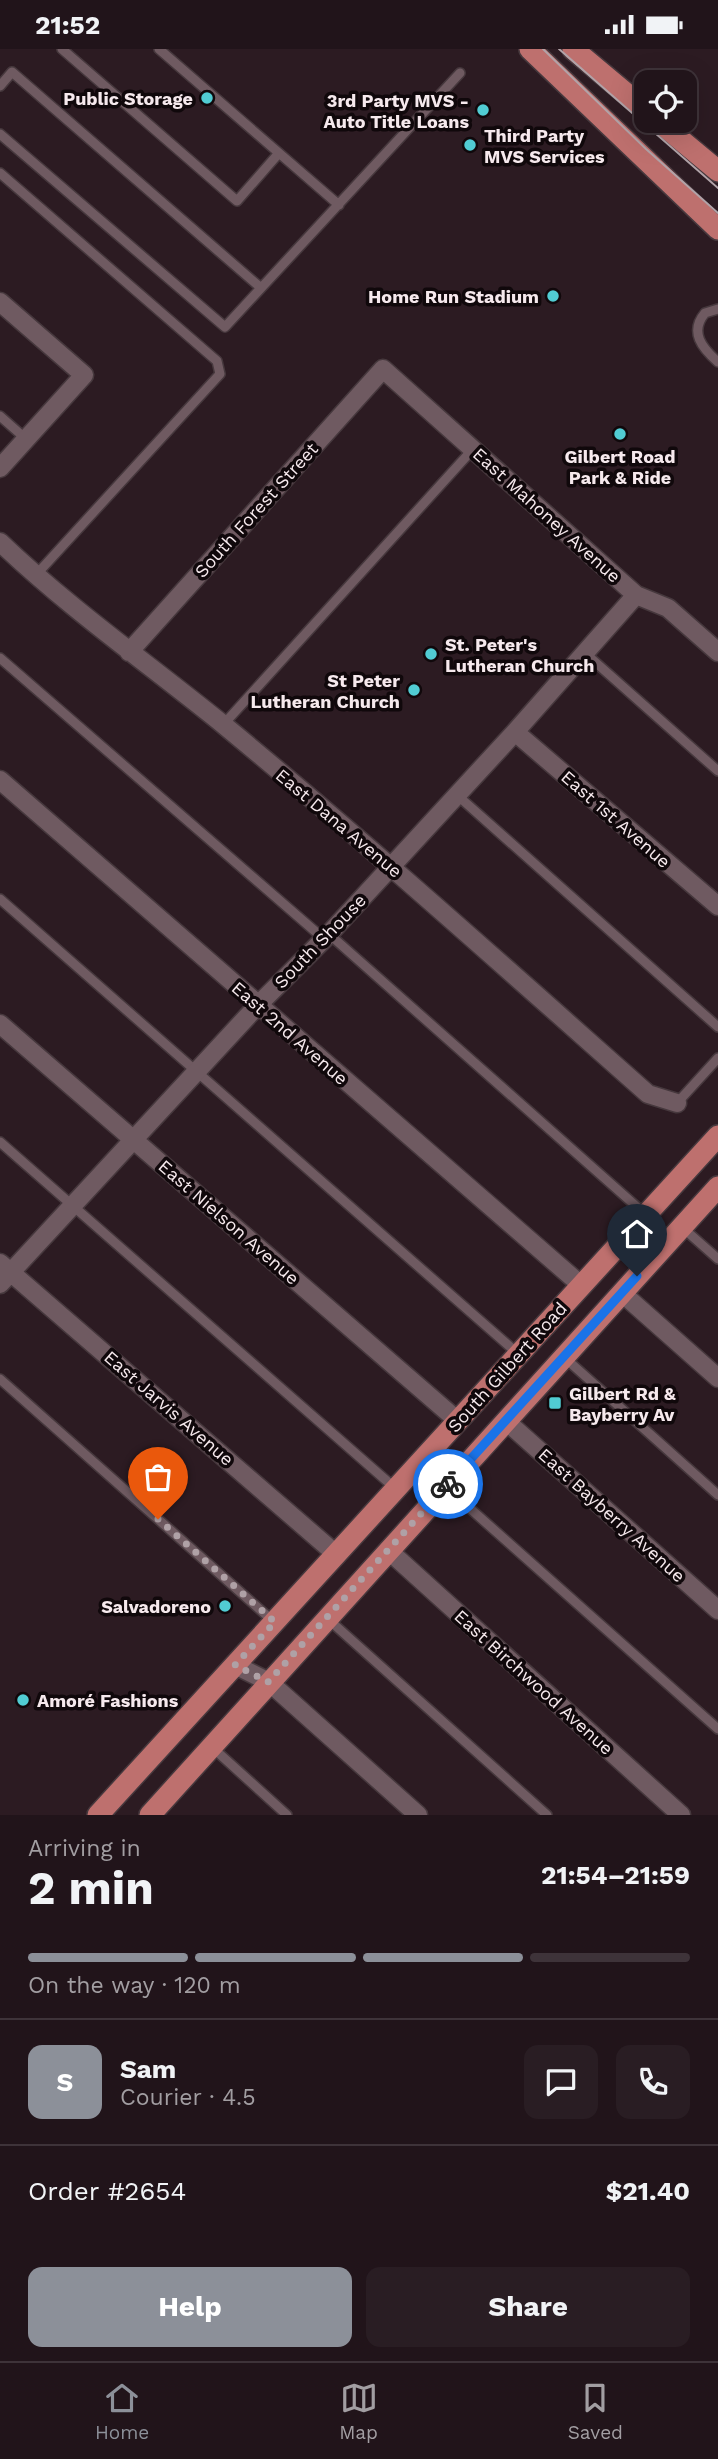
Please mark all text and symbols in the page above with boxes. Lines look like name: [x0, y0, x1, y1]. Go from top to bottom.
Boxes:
text: 21:52: [35, 10, 100, 40]
map controls: [634, 70, 697, 133]
button: locate: [634, 70, 697, 133]
place label: Public Storage: [63, 88, 193, 109]
marker: Public Storage: [199, 90, 215, 106]
place label: 3rd Party MVS - Auto Title Loans: [324, 90, 469, 132]
marker: 3rd Party MVS - Auto Title Loans: [475, 102, 491, 118]
place label: Third Party MVS Services: [484, 125, 605, 167]
marker: Third Party MVS Services: [462, 137, 478, 153]
place label: Home Run Stadium: [368, 286, 539, 307]
marker: Home Run Stadium: [545, 288, 561, 304]
marker: Gilbert Road Park & Ride: [612, 426, 628, 442]
street label: South Forest Street: [190, 438, 322, 582]
street label: East Mahoney Avenue: [469, 443, 625, 587]
place label: Gilbert Road Park & Ride: [564, 446, 676, 488]
place label: St. Peter's Lutheran Church: [445, 634, 594, 676]
marker: St. Peter's Lutheran Church: [423, 646, 439, 662]
place label: St Peter Lutheran Church: [251, 670, 400, 712]
marker: St Peter Lutheran Church: [406, 682, 422, 698]
street label: East Dana Avenue: [272, 764, 406, 882]
street label: East 1st Avenue: [557, 766, 675, 872]
street label: South Shouse: [270, 890, 370, 992]
street label: East 2nd Avenue: [228, 977, 352, 1089]
street label: East Nielson Avenue: [154, 1155, 304, 1289]
pin: [607, 1204, 667, 1276]
icon: home: [618, 1215, 656, 1253]
street label: South Gilbert Road: [443, 1298, 571, 1436]
street label: East Jarvis Avenue: [100, 1346, 238, 1470]
place label: Gilbert Rd & Bayberry Av: [569, 1383, 676, 1425]
marker: Gilbert Rd & Bayberry Av: [547, 1395, 563, 1411]
street label: East Bayberry Avenue: [534, 1444, 690, 1586]
pin: [128, 1447, 188, 1519]
courier: [413, 1449, 483, 1519]
icon: bag: [139, 1458, 177, 1496]
icon: bike: [429, 1465, 467, 1503]
place label: Salvadoreno: [101, 1596, 211, 1617]
marker: Salvadoreno: [217, 1598, 233, 1614]
street label: East Birchwood Avenue: [450, 1605, 618, 1759]
place label: Amoré Fashions: [37, 1690, 179, 1711]
marker: Amoré Fashions: [15, 1692, 31, 1708]
text: Arriving in: [28, 1835, 141, 1862]
text: 21:54–21:59: [541, 1860, 690, 1890]
text: 2 min: [28, 1861, 154, 1915]
text: On the way · 120 m: [28, 1972, 241, 1999]
button: chat: [524, 2045, 598, 2119]
button: phone: [616, 2045, 690, 2119]
text: Sam: [120, 2054, 176, 2084]
text: S: [57, 2067, 73, 2097]
text: Courier · 4.5: [120, 2084, 256, 2111]
text: Order #2654: [28, 2176, 186, 2206]
text: $21.40: [606, 2176, 690, 2206]
button: Help: [28, 2267, 352, 2347]
button: Share: [366, 2267, 690, 2347]
tab: Home: [95, 2379, 149, 2444]
tab: Map: [339, 2379, 378, 2444]
tab: Saved: [568, 2379, 623, 2444]

